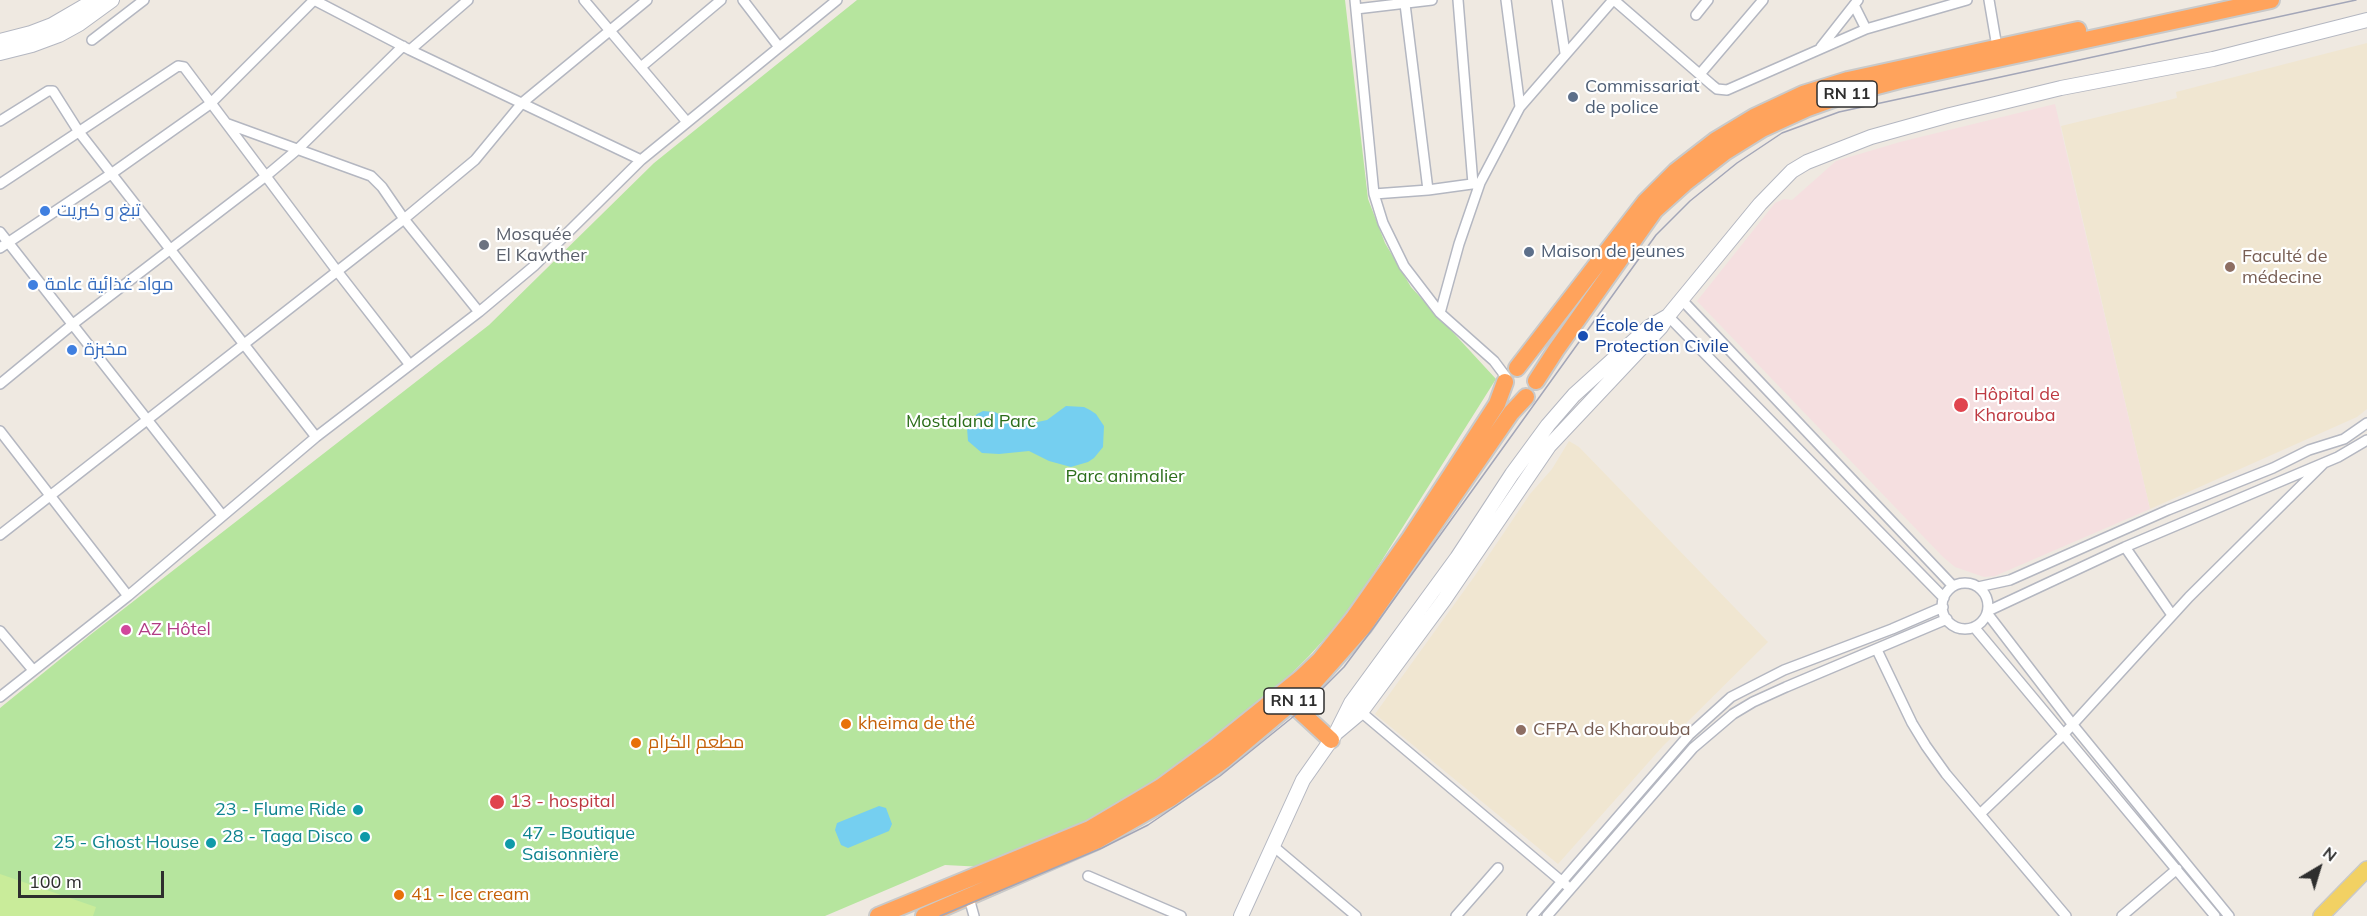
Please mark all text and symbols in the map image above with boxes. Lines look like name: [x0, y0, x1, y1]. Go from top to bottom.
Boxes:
place label: Commissariat de police: [1585, 76, 1699, 118]
road number: RN 11: [1817, 81, 1877, 107]
marker: Commissariat de police: [1566, 90, 1580, 104]
place label: تبغ و كبريت: [57, 200, 141, 222]
marker: تبغ و كبريت: [38, 204, 52, 218]
place label: Mosquée El Kawther: [496, 224, 587, 266]
marker: Mosquée El Kawther: [477, 238, 491, 252]
place label: Maison de jeunes: [1541, 241, 1685, 263]
marker: Maison de jeunes: [1522, 245, 1536, 259]
place label: Faculté de médecine: [2242, 246, 2327, 288]
marker: Faculté de médecine: [2223, 260, 2237, 274]
place label: مواد غذائية عامة: [45, 274, 173, 296]
marker: مواد غذائية عامة: [26, 278, 40, 292]
place label: École de Protection Civile: [1595, 315, 1729, 358]
marker: École de Protection Civile: [1576, 329, 1590, 343]
place label: مخبزة: [84, 339, 128, 361]
marker: مخبزة: [65, 343, 79, 357]
place label: Hôpital de Kharouba: [1974, 384, 2060, 426]
marker: Hôpital de Kharouba: [1952, 396, 1970, 414]
park label: Mostaland Parc: [906, 411, 1036, 433]
park label: Parc animalier: [1065, 466, 1185, 488]
place label: AZ Hôtel: [138, 619, 211, 641]
marker: AZ Hôtel: [119, 623, 133, 637]
road number: RN 11: [1264, 688, 1324, 714]
place label: kheima de thé: [858, 713, 975, 735]
marker: kheima de thé: [839, 717, 853, 731]
place label: CFPA de Kharouba: [1533, 719, 1691, 741]
marker: CFPA de Kharouba: [1514, 723, 1528, 737]
place label: مطعم الكرام: [648, 732, 744, 754]
marker: مطعم الكرام: [629, 736, 643, 750]
place label: 13 - hospital: [510, 791, 615, 813]
marker: 13 - hospital: [488, 793, 506, 811]
place label: 23 - Flume Ride: [215, 799, 346, 821]
marker: 23 - Flume Ride: [351, 803, 365, 817]
place label: 47 - Boutique Saisonnière: [522, 823, 635, 866]
place label: 28 - Taga Disco: [222, 826, 353, 848]
marker: 28 - Taga Disco: [358, 830, 372, 844]
place label: 25 - Ghost House: [53, 832, 199, 854]
marker: 25 - Ghost House: [204, 836, 218, 850]
marker: 47 - Boutique Saisonnière: [503, 837, 517, 851]
north arrow: [2289, 838, 2349, 898]
text: N: [2319, 842, 2341, 865]
scale bar: [21, 859, 166, 897]
text: 100 m: [29, 870, 82, 893]
place label: 41 - Ice cream: [411, 884, 529, 906]
marker: 41 - Ice cream: [392, 888, 406, 902]

